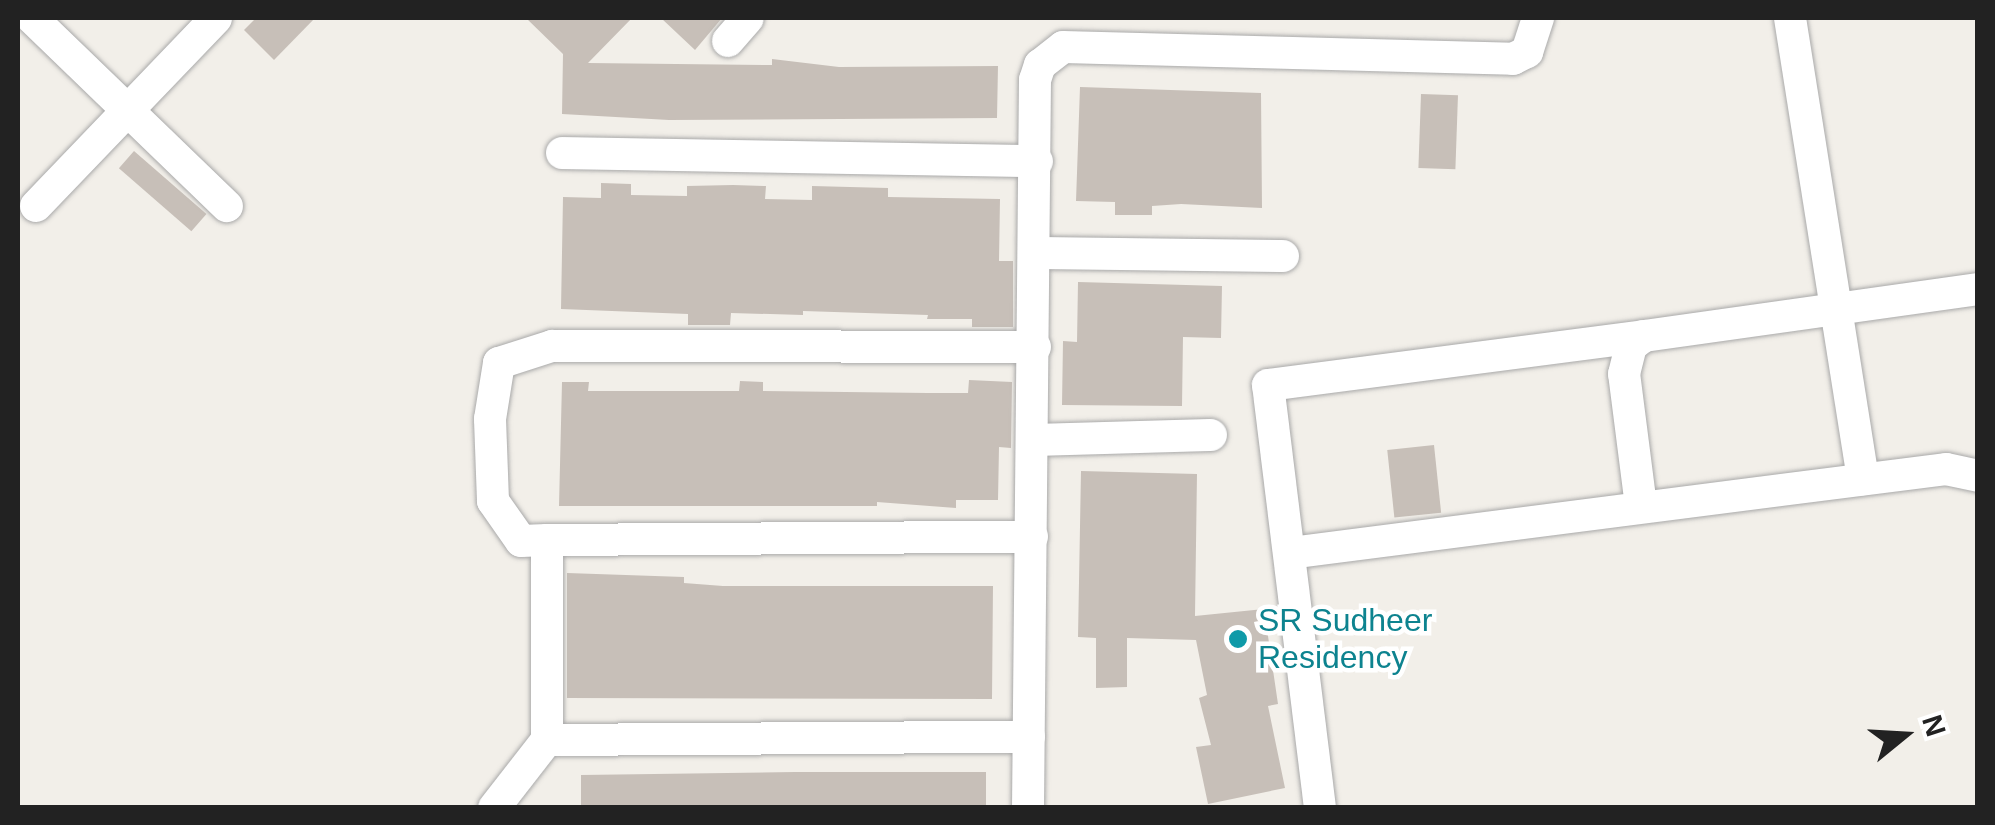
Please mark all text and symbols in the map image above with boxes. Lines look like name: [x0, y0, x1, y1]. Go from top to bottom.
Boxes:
place label: SR Sudheer Residency: [1258, 602, 1432, 677]
marker: SR Sudheer Residency: [1227, 628, 1249, 650]
north arrow: [1855, 685, 1955, 785]
text: N: [1916, 711, 1952, 740]

